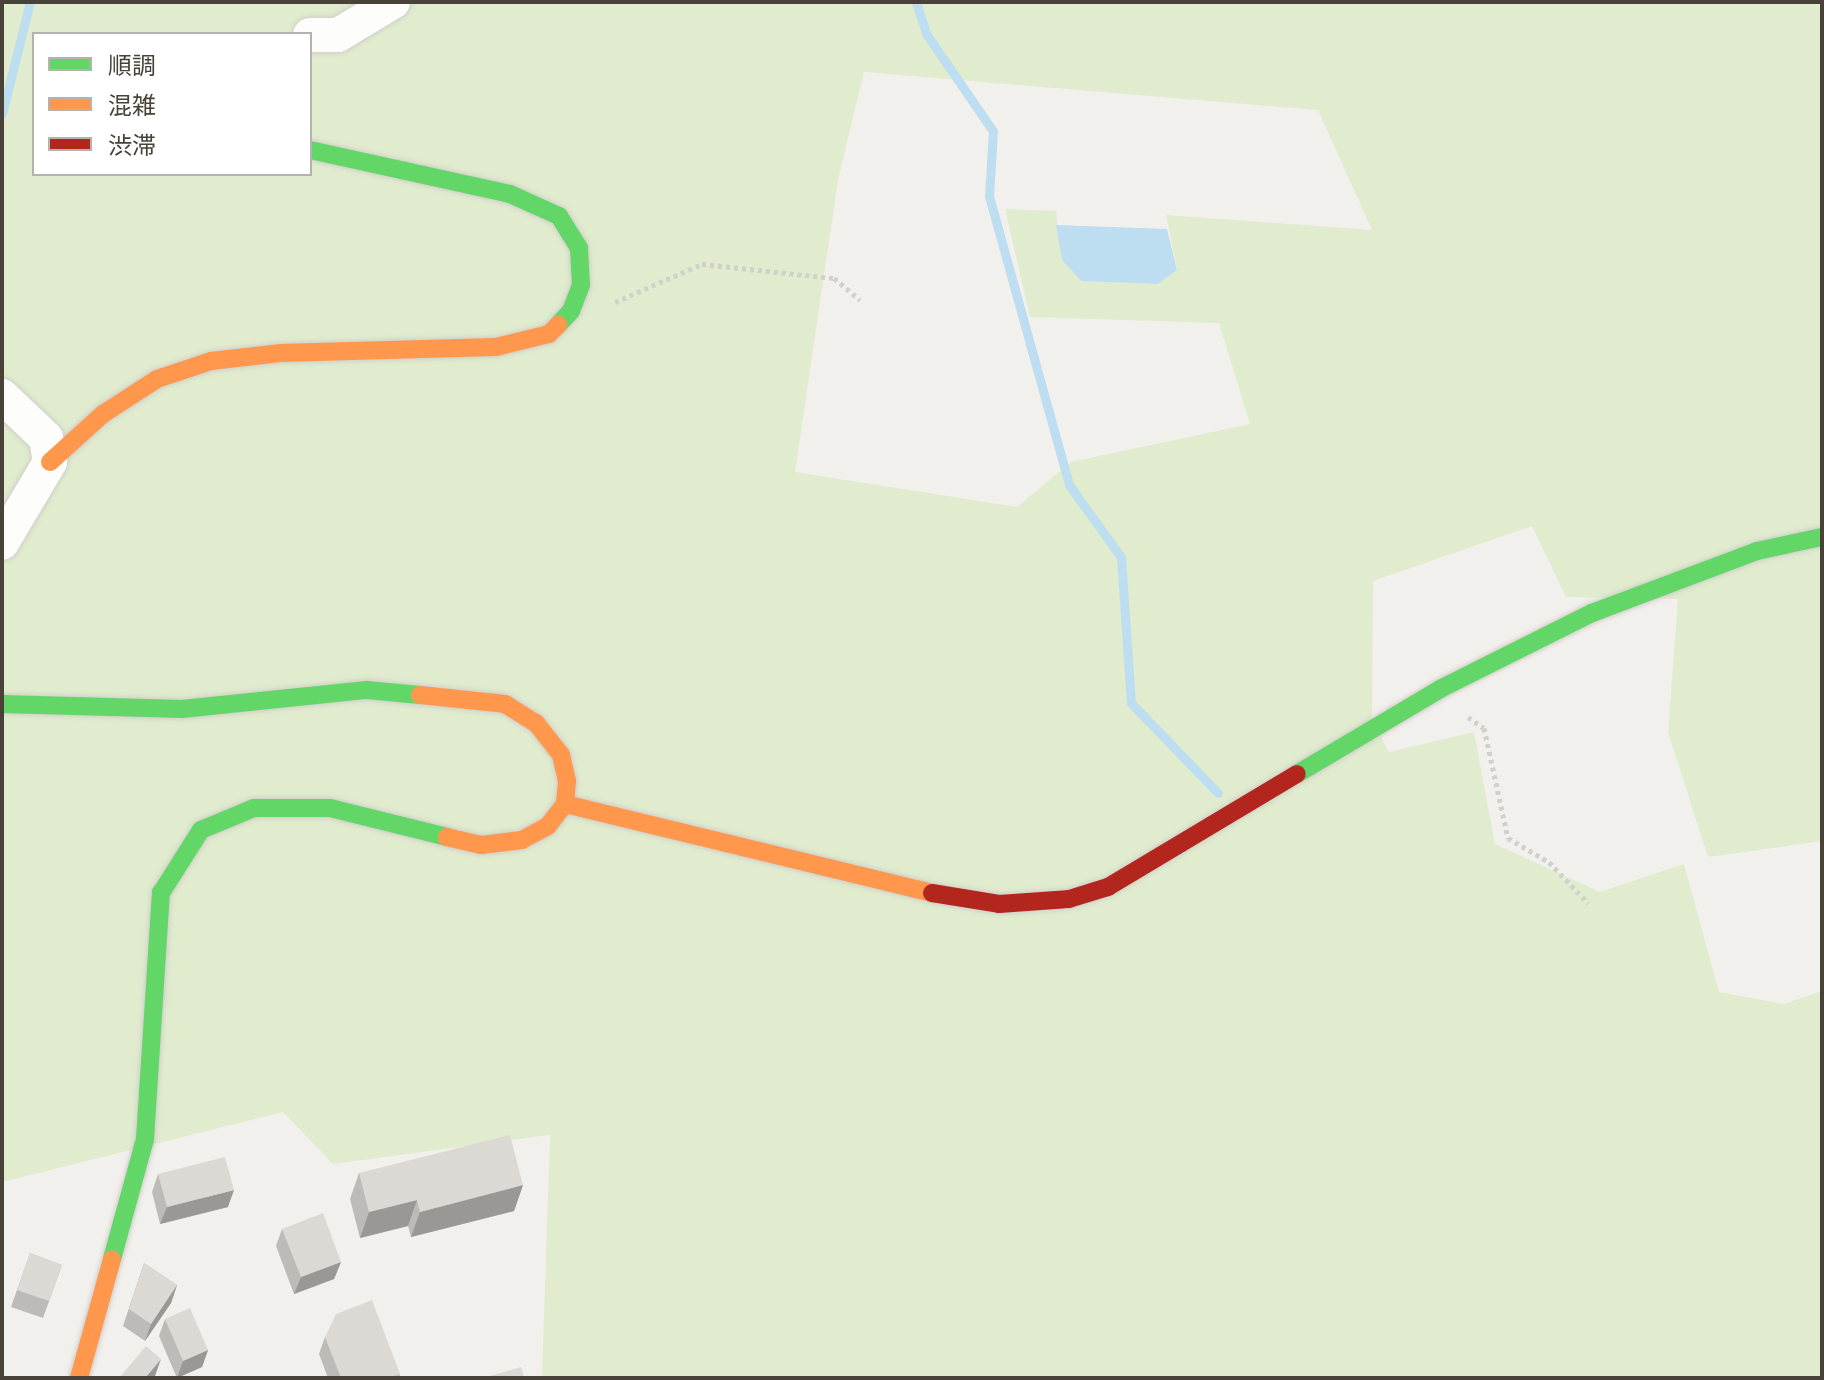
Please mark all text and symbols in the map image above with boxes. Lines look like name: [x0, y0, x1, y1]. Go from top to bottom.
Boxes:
legend: [32, 32, 312, 176]
text: 順調: [108, 53, 156, 83]
text: 混雑: [108, 93, 156, 123]
text: 渋滞: [108, 133, 156, 163]

